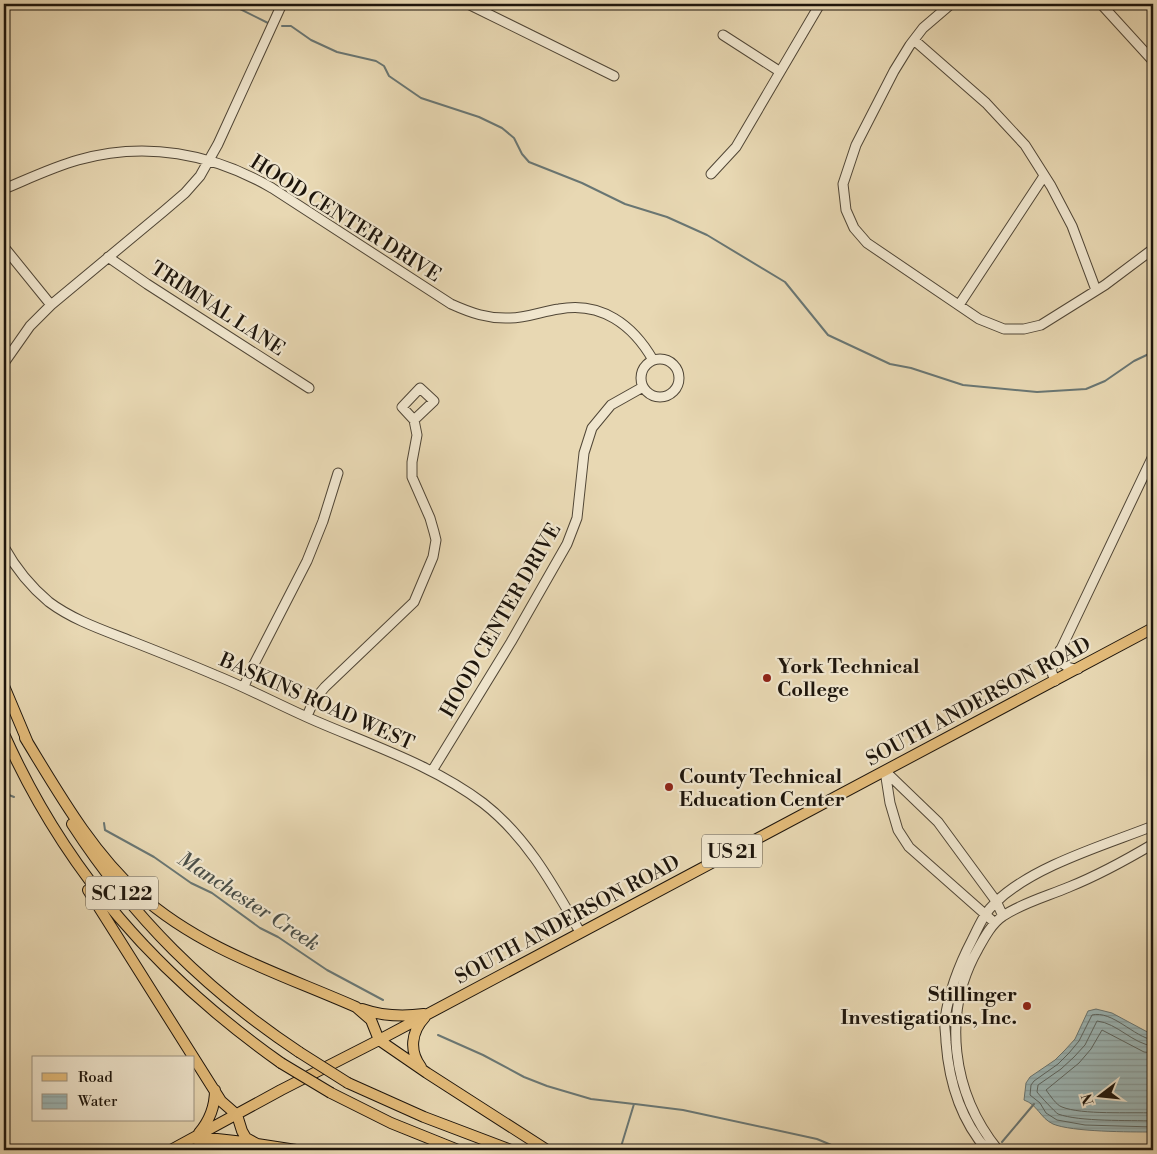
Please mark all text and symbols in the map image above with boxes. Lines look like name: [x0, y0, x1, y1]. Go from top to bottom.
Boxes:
street label: HOOD CENTER DRIVE: [245, 150, 445, 288]
street label: TRIMNAL LANE: [145, 256, 289, 362]
street label: HOOD CENTER DRIVE: [435, 519, 567, 722]
street label: SOUTH ANDERSON ROAD: [862, 632, 1095, 772]
street label: BASKINS ROAD WEST: [214, 648, 418, 757]
place label: York Technical College: [777, 655, 920, 703]
marker: York Technical College: [761, 672, 773, 684]
place label: County Technical Education Center: [679, 765, 845, 813]
marker: County Technical Education Center: [663, 781, 675, 793]
road number: US 21: [702, 834, 762, 868]
water label: Manchester Creek: [173, 846, 324, 957]
street label: SOUTH ANDERSON ROAD: [451, 850, 684, 990]
road number: SC 122: [86, 876, 158, 910]
place label: Stillinger Investigations, Inc.: [841, 983, 1017, 1031]
marker: Stillinger Investigations, Inc.: [1021, 1000, 1033, 1012]
legend: [32, 1056, 195, 1122]
text: Road: [78, 1068, 113, 1087]
north arrow: [1074, 1072, 1124, 1122]
text: Water: [77, 1092, 118, 1111]
text: N: [1078, 1092, 1099, 1107]

